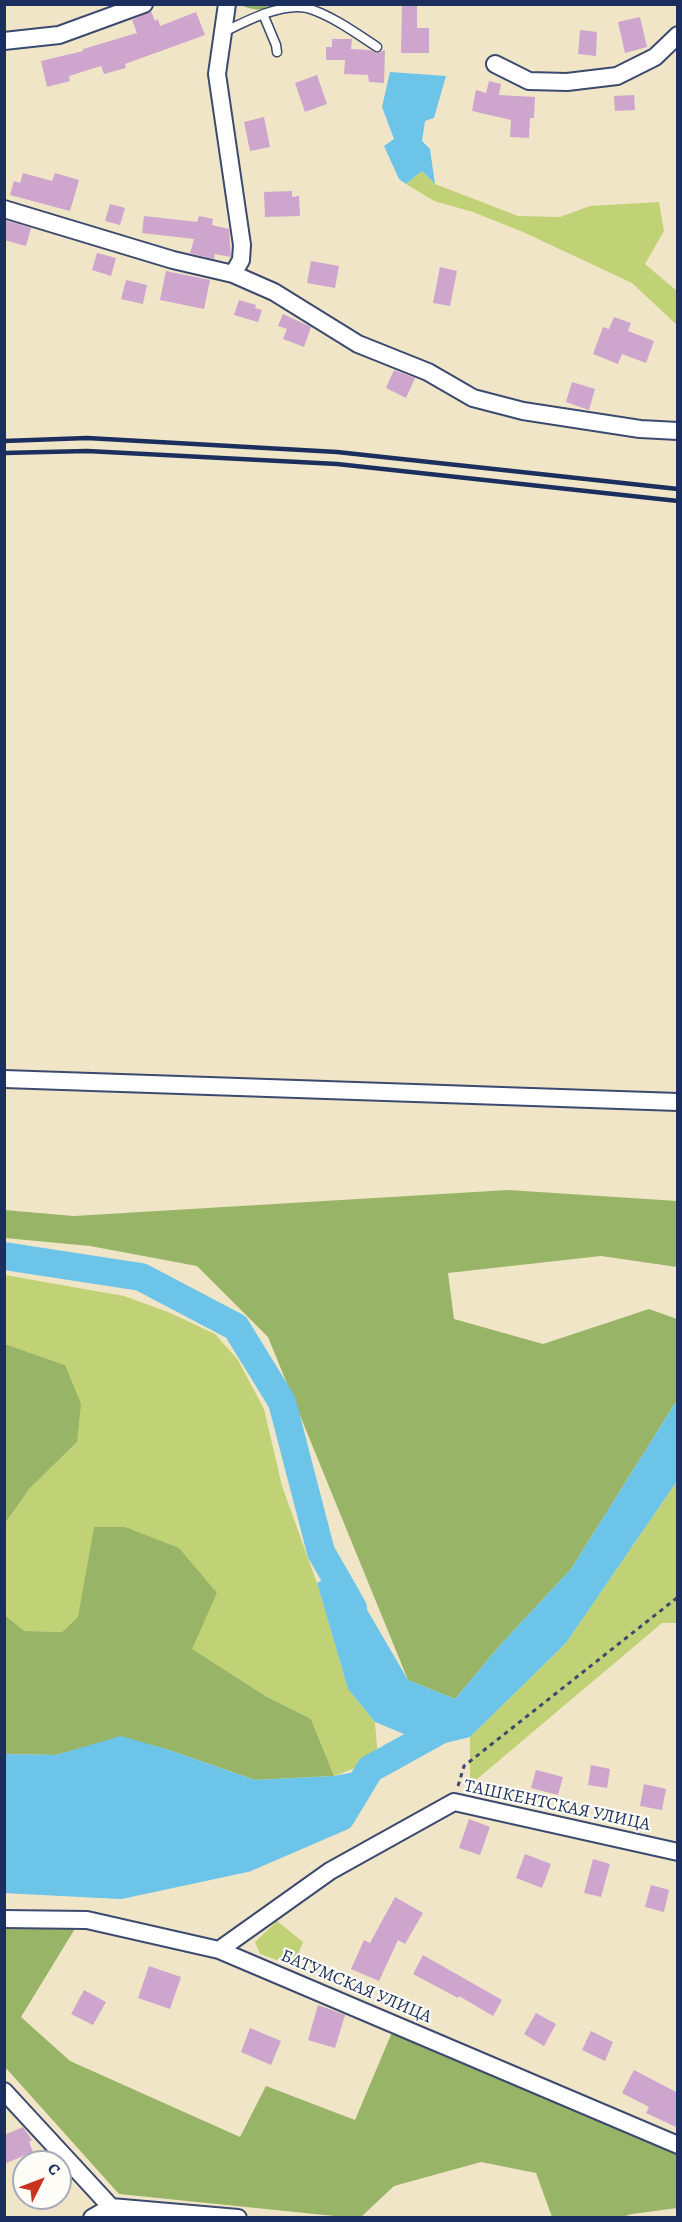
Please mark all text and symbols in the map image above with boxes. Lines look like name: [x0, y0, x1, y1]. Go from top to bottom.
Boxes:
street label: ТАШКЕНТСКАЯ УЛИЦА: [462, 1776, 652, 1836]
street label: БАТУМСКАЯ УЛИЦА: [277, 1945, 435, 2029]
north arrow: [12, 2150, 72, 2210]
text: С: [42, 2158, 65, 2180]

